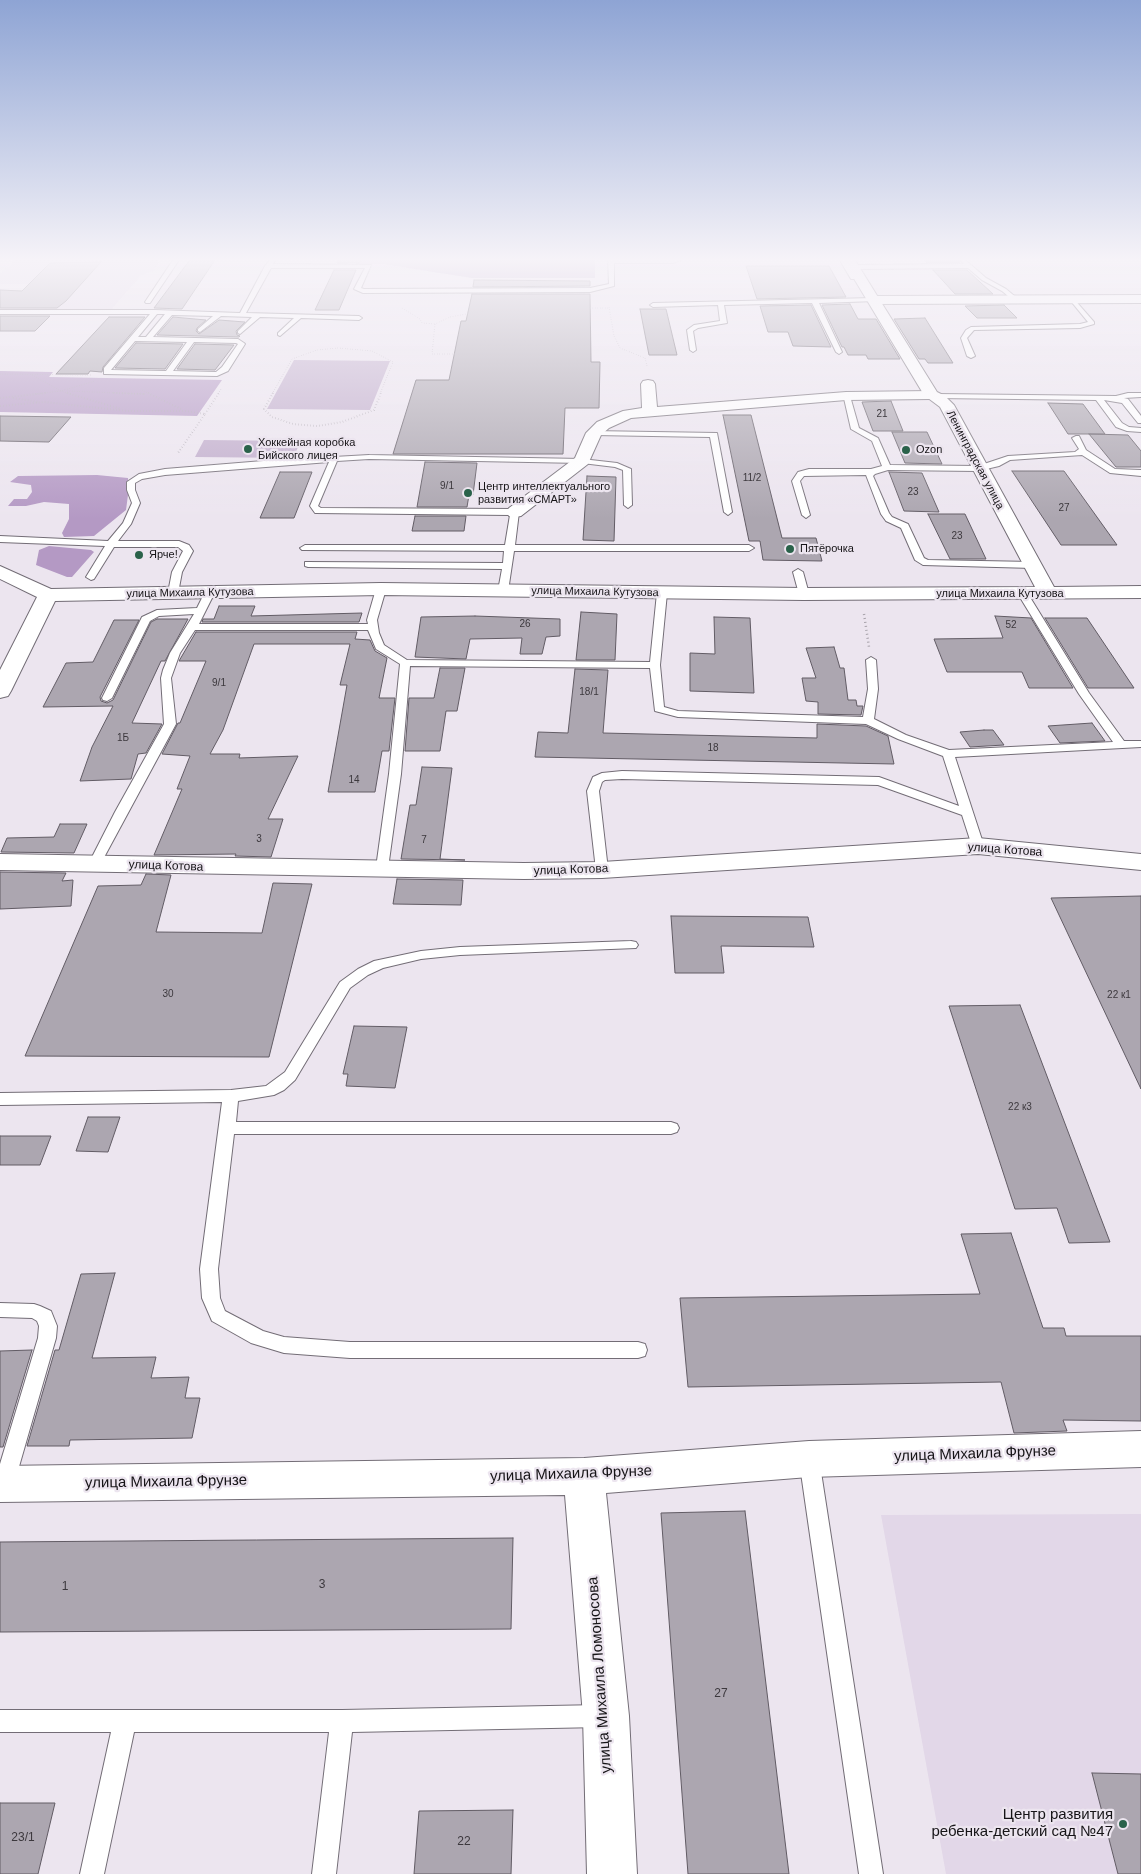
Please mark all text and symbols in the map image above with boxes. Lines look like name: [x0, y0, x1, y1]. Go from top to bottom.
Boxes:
house number: 21: [876, 408, 888, 420]
street label: Ленинградская улица: [943, 408, 1007, 512]
place label: Хоккейная коробка Бийского лицея: [258, 436, 355, 462]
marker: Хоккейная коробка Бийского лицея: [242, 443, 254, 455]
place label: Ozon: [916, 443, 942, 457]
marker: Ozon: [900, 444, 912, 456]
house number: 11/2: [743, 472, 761, 484]
house number: 9/1: [440, 480, 454, 492]
place label: Центр интеллектуального развития «СМАРТ»: [478, 480, 610, 506]
house number: 23: [907, 486, 919, 498]
marker: Центр интеллектуального развития «СМАРТ»: [462, 487, 474, 499]
house number: 27: [1058, 502, 1070, 514]
house number: 23: [951, 530, 963, 542]
place label: Пятёрочка: [800, 542, 854, 556]
marker: Пятёрочка: [784, 543, 796, 555]
place label: Ярче!: [149, 548, 178, 562]
marker: Ярче!: [133, 549, 145, 561]
street label: улица Михаила Кутузова: [531, 584, 659, 600]
street label: улица Михаила Кутузова: [126, 585, 254, 601]
street label: улица Михаила Кутузова: [936, 587, 1064, 601]
house number: 26: [519, 618, 531, 630]
house number: 52: [1005, 619, 1017, 631]
house number: 9/1: [212, 677, 226, 689]
house number: 18/1: [579, 686, 599, 698]
house number: 1Б: [117, 732, 129, 744]
house number: 18: [707, 742, 719, 754]
house number: 14: [348, 774, 360, 786]
house number: 3: [256, 833, 262, 845]
house number: 7: [421, 834, 427, 846]
street label: улица Котова: [967, 840, 1043, 860]
street label: улица Котова: [128, 858, 204, 874]
street label: улица Котова: [533, 862, 609, 878]
house number: 30: [162, 988, 174, 1000]
house number: 22 к1: [1107, 989, 1131, 1001]
house number: 22 к3: [1008, 1101, 1032, 1113]
street label: улица Михаила Фрунзе: [894, 1442, 1056, 1466]
street label: улица Михаила Фрунзе: [490, 1462, 652, 1486]
street label: улица Михаила Фрунзе: [85, 1472, 247, 1492]
street label: улица Михаила Ломоносова: [584, 1576, 616, 1774]
house number: 3: [319, 1578, 325, 1592]
house number: 1: [62, 1580, 68, 1594]
house number: 27: [714, 1687, 728, 1701]
place label: Центр развития ребенка-детский сад №47: [931, 1806, 1113, 1841]
marker: Центр развития ребенка-детский сад №47: [1117, 1818, 1129, 1830]
house number: 23/1: [11, 1831, 35, 1845]
house number: 22: [457, 1835, 471, 1849]

